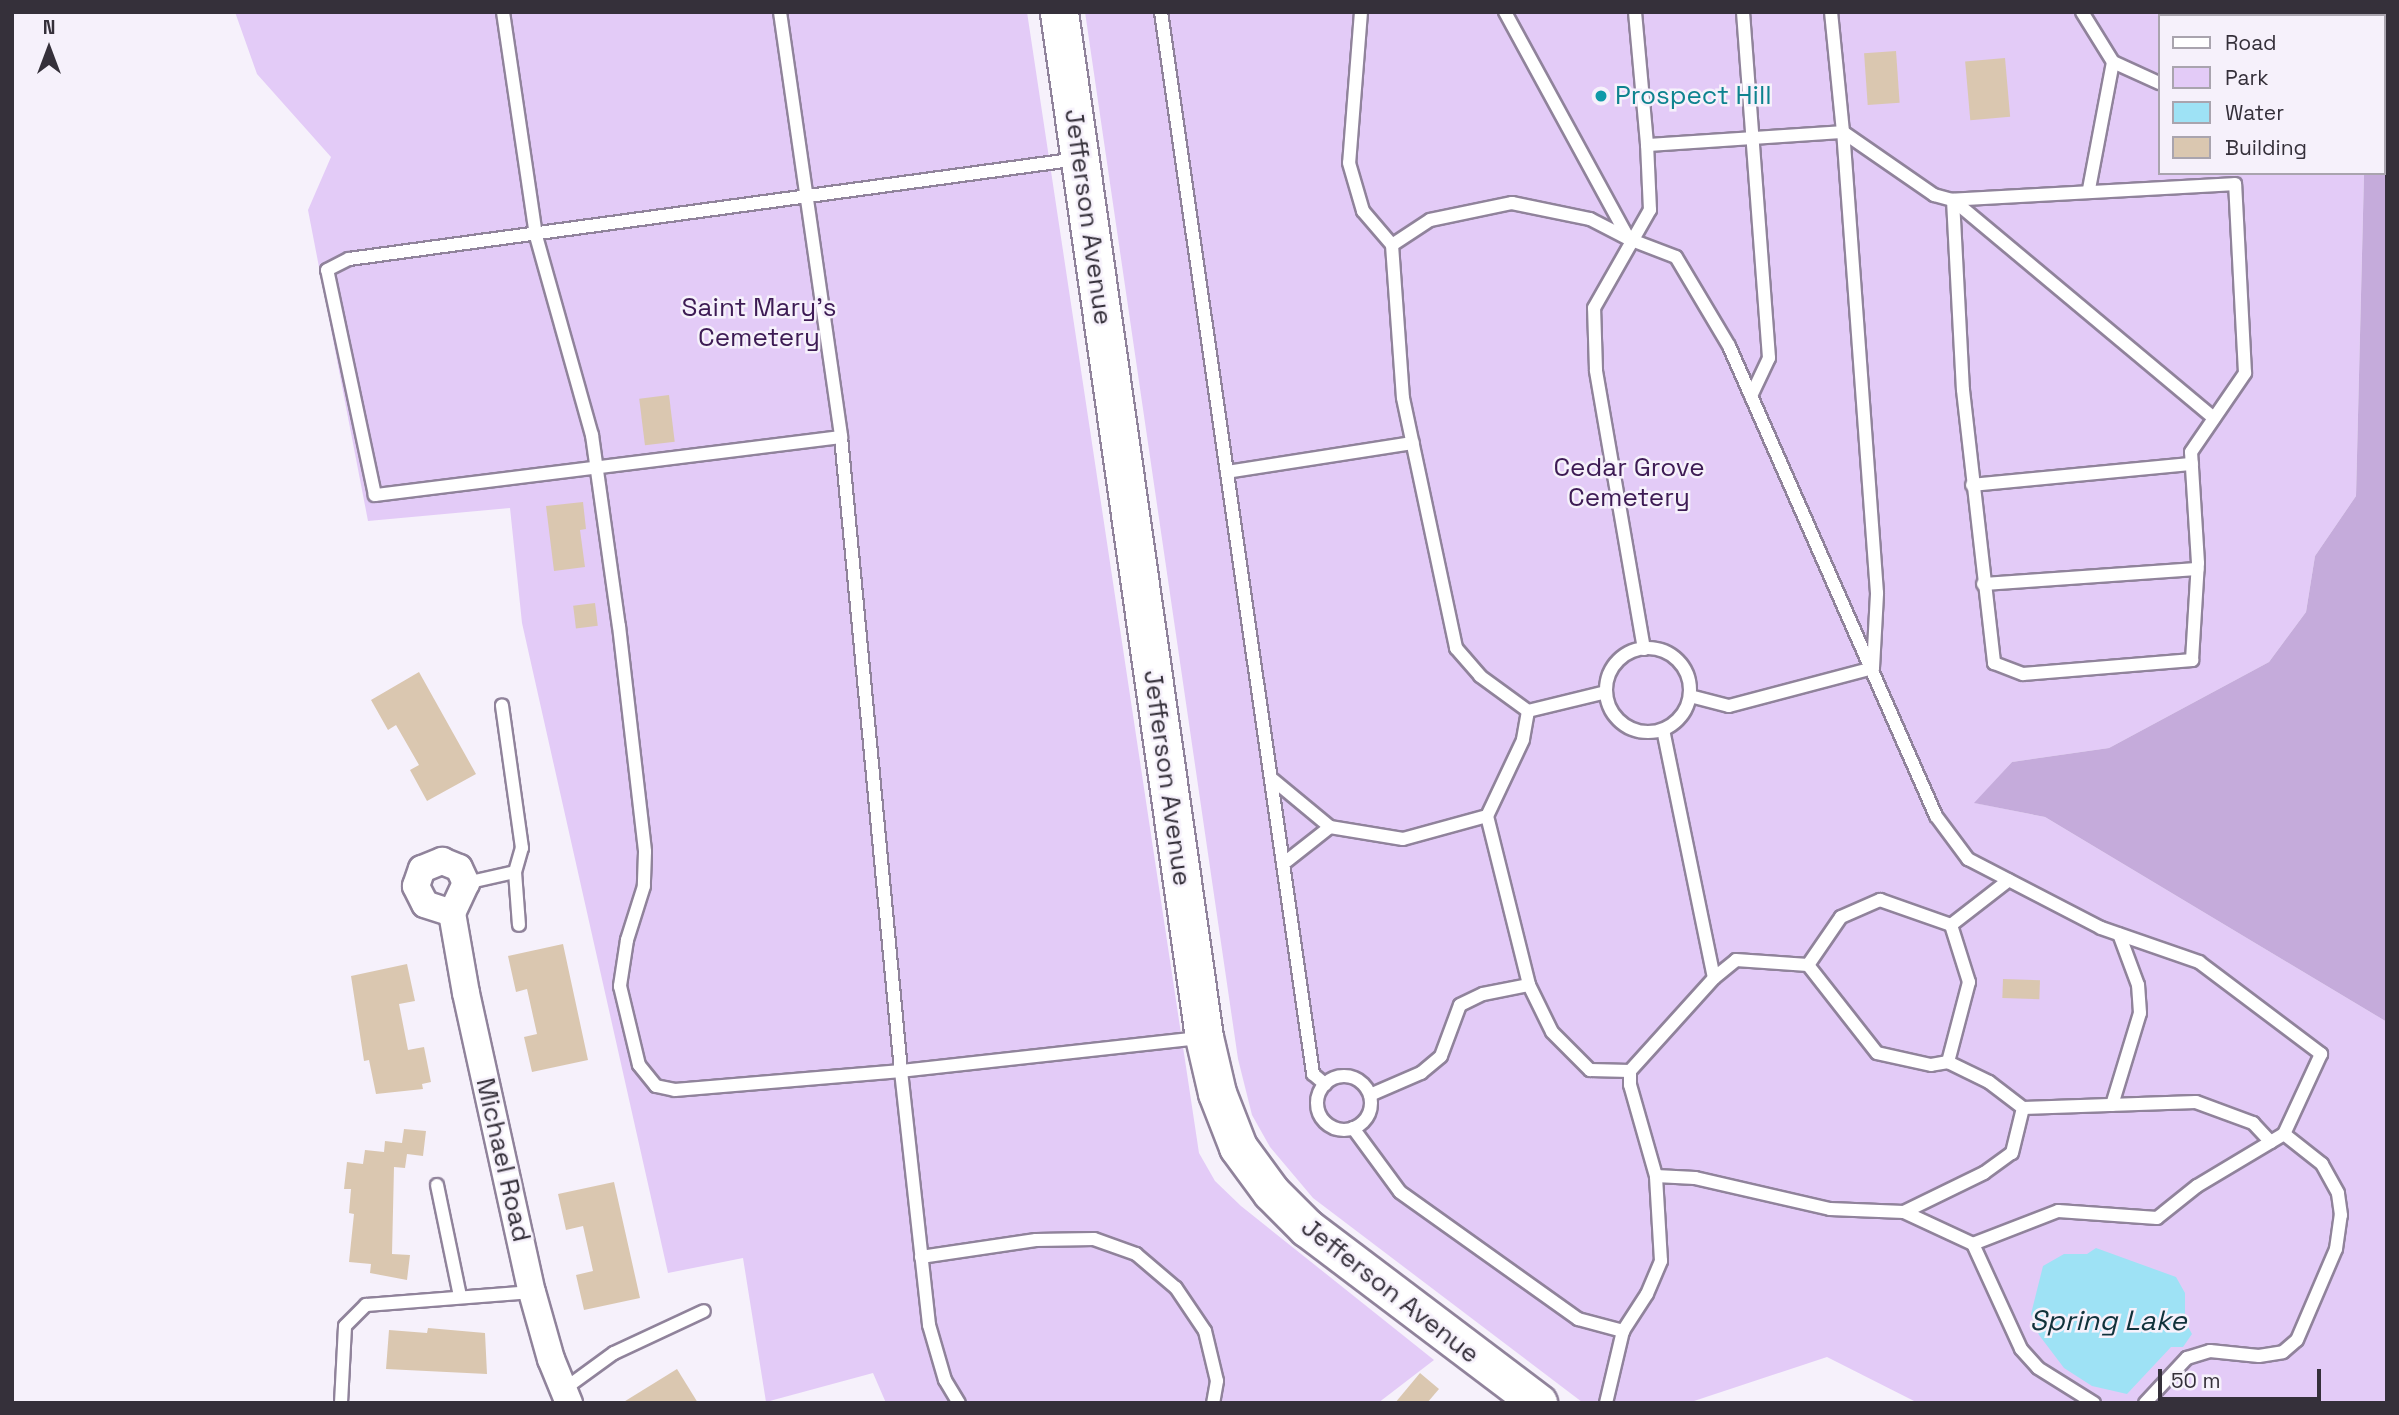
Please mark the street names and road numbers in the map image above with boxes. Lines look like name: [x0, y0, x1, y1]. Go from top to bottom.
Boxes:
street label: Jefferson Avenue: [1057, 107, 1119, 327]
street label: Jefferson Avenue: [1136, 668, 1198, 888]
street label: Michael Road: [469, 1075, 537, 1245]
street label: Jefferson Avenue: [1294, 1212, 1486, 1370]

